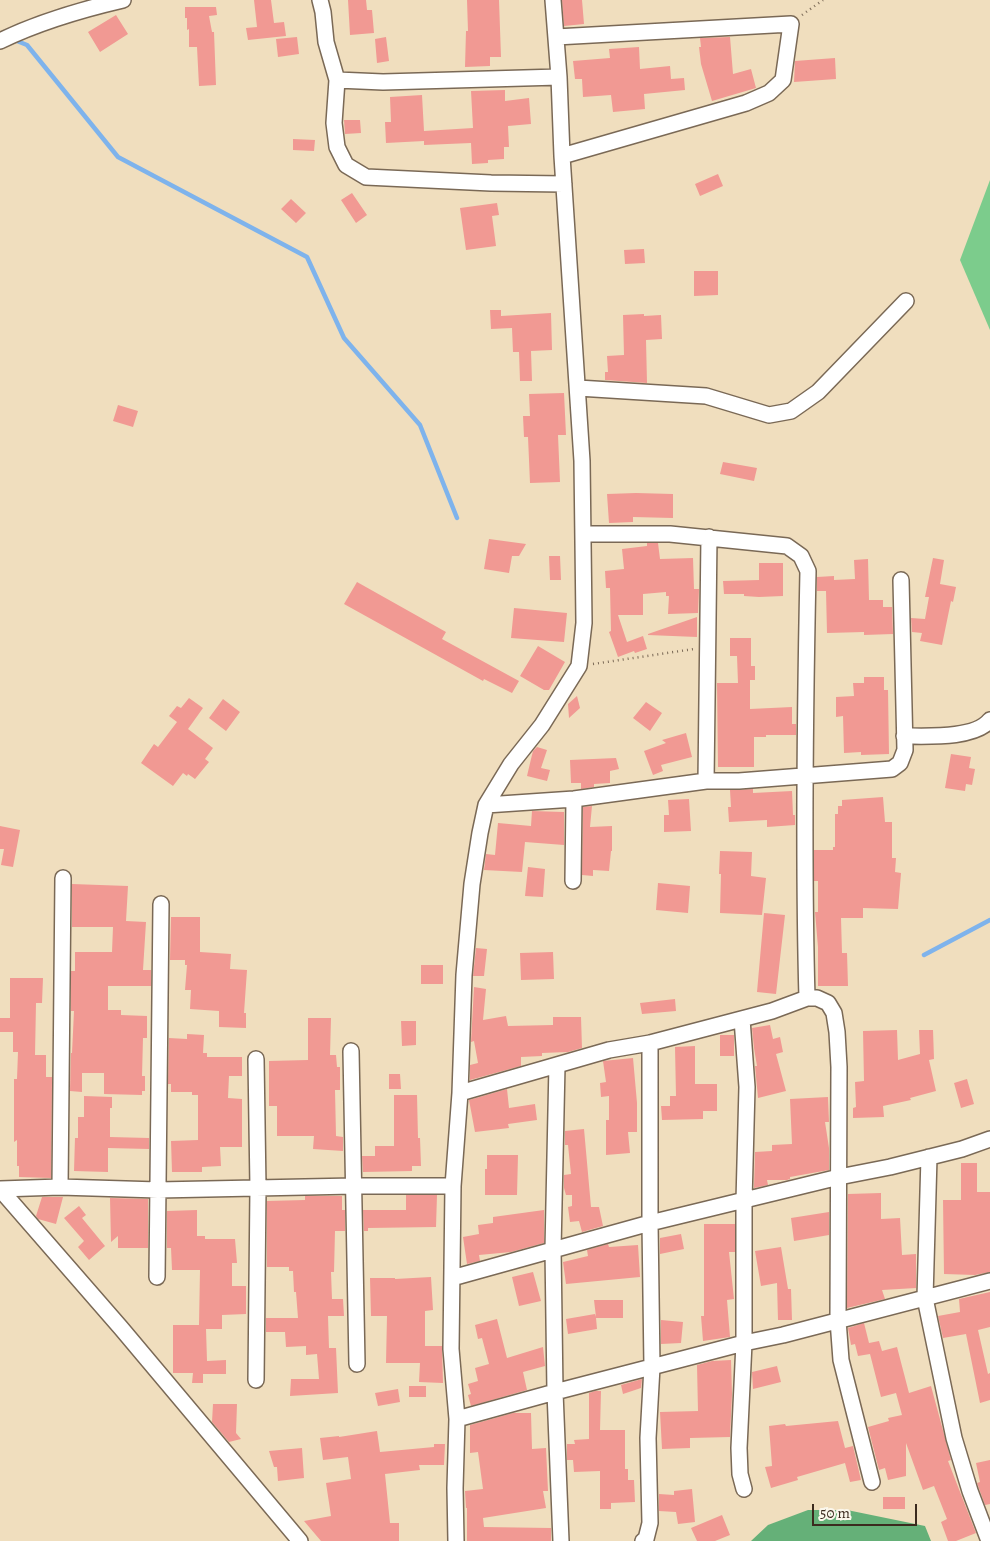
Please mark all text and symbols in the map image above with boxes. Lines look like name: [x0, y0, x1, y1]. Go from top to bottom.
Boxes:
scale bar: [815, 1494, 920, 1526]
text: 50 m: [820, 1503, 850, 1523]

